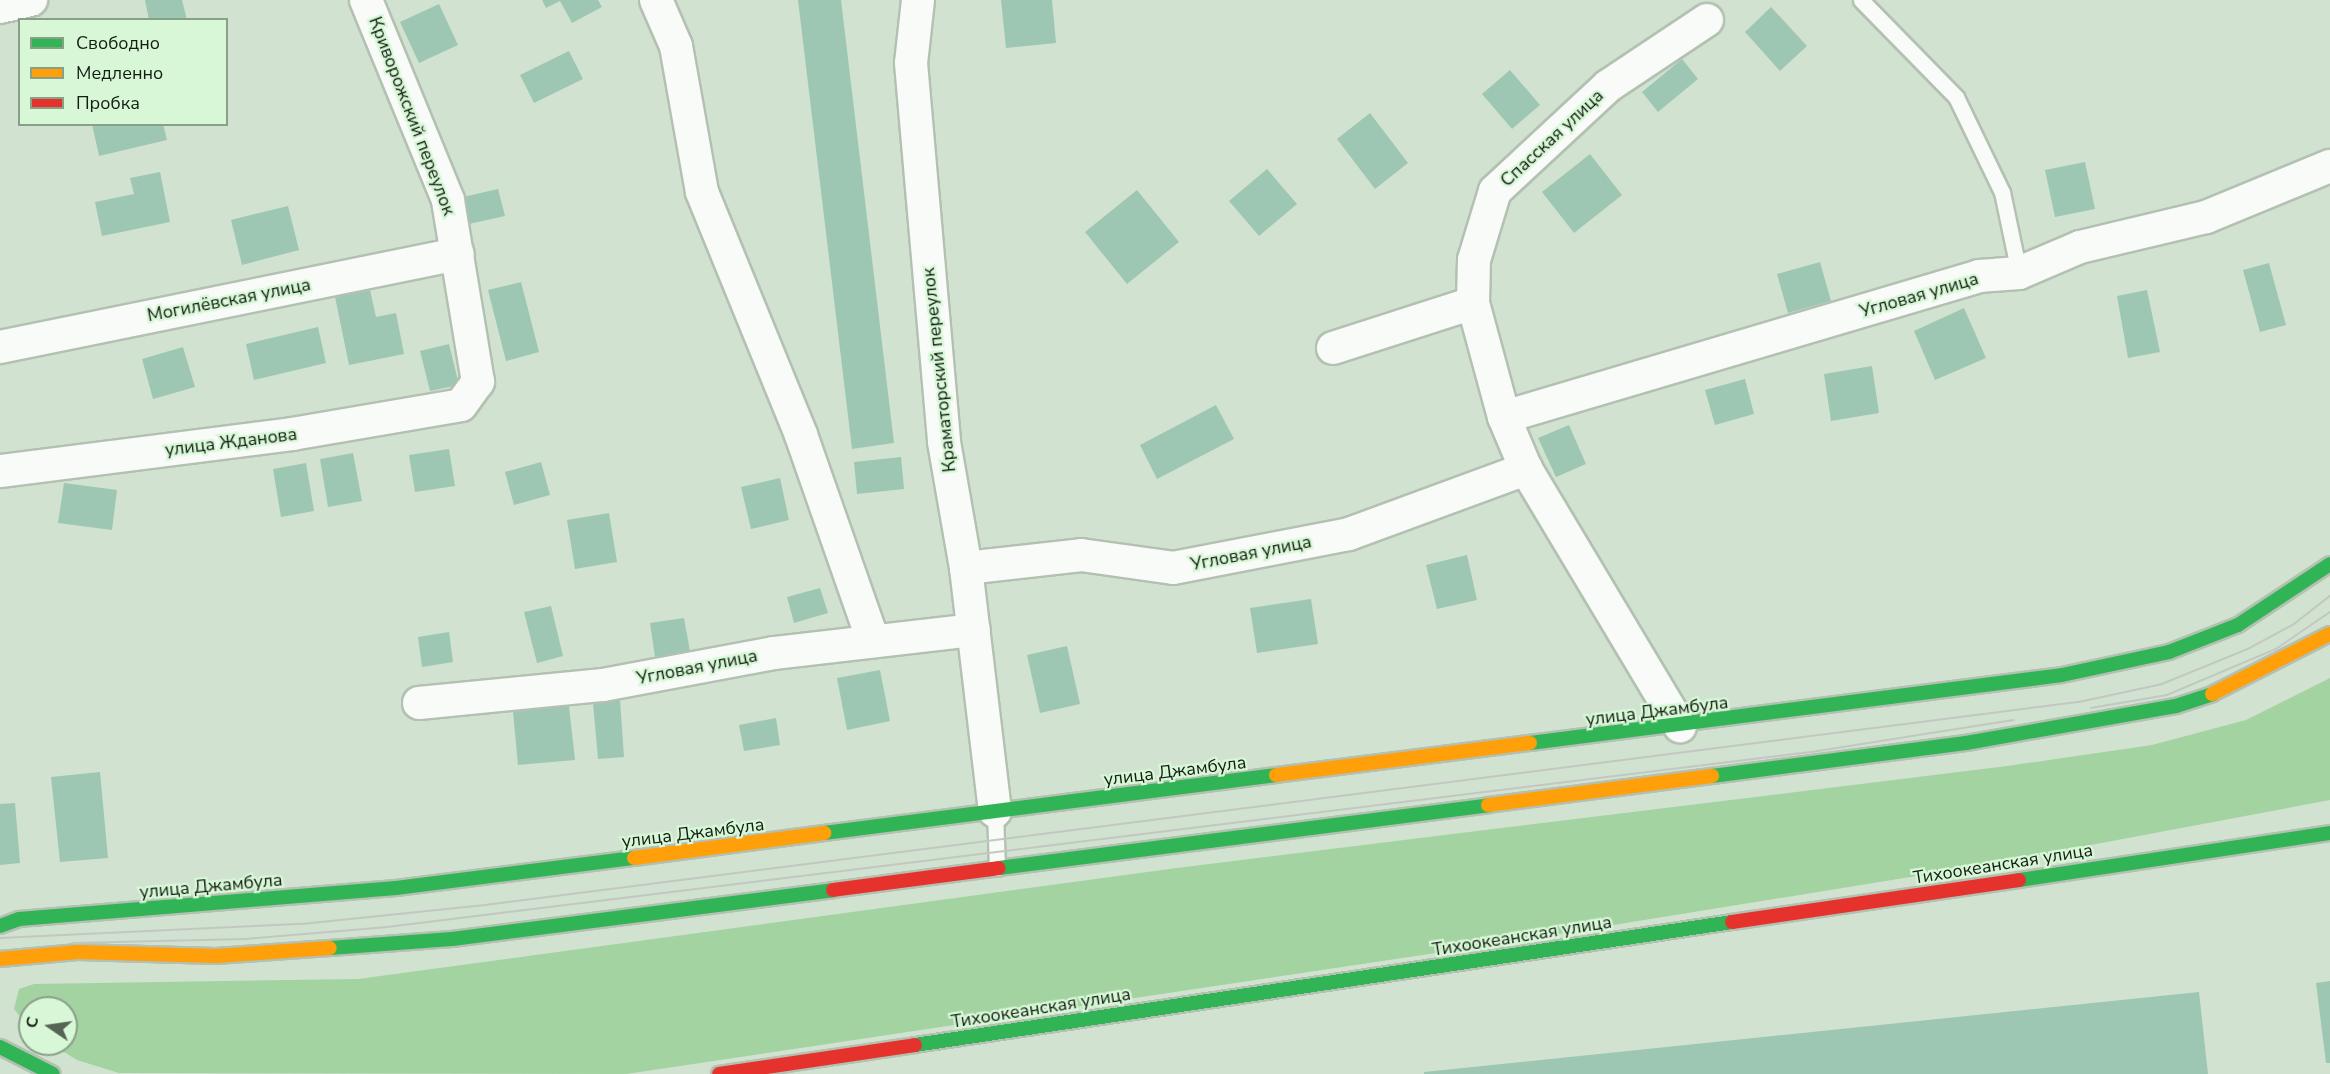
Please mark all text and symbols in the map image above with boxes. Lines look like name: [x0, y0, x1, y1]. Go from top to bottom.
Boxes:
street label: Криворожский переулок: [364, 14, 460, 218]
legend: [18, 18, 228, 126]
text: Свободно: [76, 31, 160, 55]
text: Медленно: [76, 61, 163, 85]
street label: Спасская улица: [1496, 85, 1608, 191]
text: Пробка: [76, 91, 140, 115]
street label: Краматорский переулок: [918, 267, 960, 473]
street label: Угловая улица: [1857, 268, 1981, 322]
street label: Могилёвская улица: [145, 274, 313, 326]
street label: улица Жданова: [164, 423, 298, 461]
street label: Угловая улица: [1189, 531, 1313, 575]
street label: Угловая улица: [635, 645, 759, 689]
street label: улица Джамбула: [1584, 692, 1730, 730]
street label: улица Джамбула: [1102, 752, 1248, 790]
street label: улица Джамбула: [620, 814, 766, 852]
street label: Тихоокеанская улица: [1912, 839, 2094, 889]
street label: улица Джамбула: [139, 869, 283, 903]
street label: Тихоокеанская улица: [1431, 911, 1613, 961]
street label: Тихоокеанская улица: [950, 983, 1132, 1033]
north arrow: [18, 996, 78, 1056]
text: С: [20, 1015, 44, 1030]

